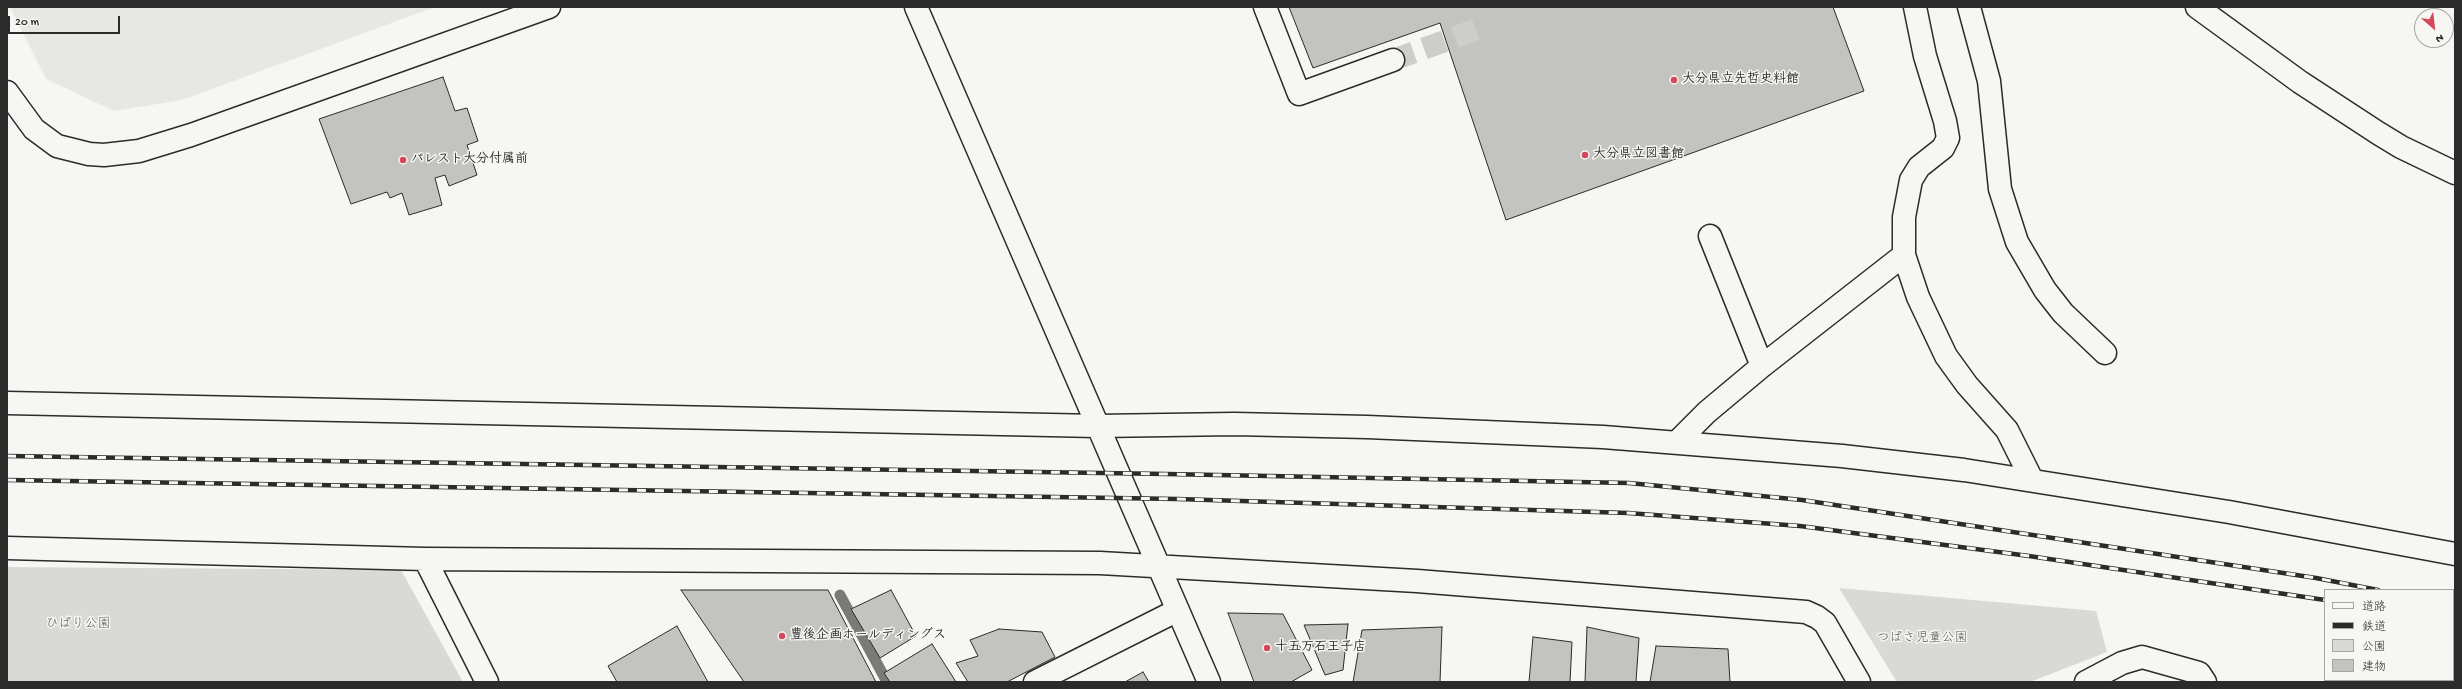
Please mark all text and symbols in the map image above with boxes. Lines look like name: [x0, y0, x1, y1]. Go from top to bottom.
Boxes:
scale bar: [10, 8, 122, 34]
north arrow: [2414, 8, 2454, 48]
text: 20 m: [15, 16, 39, 30]
text: N: [2433, 31, 2445, 45]
place label: 大分県立先哲史料館: [1682, 72, 1799, 88]
marker: 大分県立先哲史料館: [1669, 75, 1679, 85]
place label: 大分県立図書館: [1593, 147, 1684, 163]
marker: 大分県立図書館: [1580, 150, 1590, 160]
place label: パレスト大分付属前: [411, 152, 528, 168]
marker: パレスト大分付属前: [398, 155, 408, 165]
legend: [2324, 589, 2454, 681]
text: 道路: [2362, 601, 2386, 615]
park label: ひばり公園: [46, 617, 110, 633]
text: 鉄道: [2362, 621, 2386, 635]
place label: 豊後企画ホールディングス: [790, 628, 946, 644]
marker: 豊後企画ホールディングス: [777, 631, 787, 641]
park label: つばさ児童公園: [1877, 631, 1967, 647]
place label: 十五万石王子店: [1275, 640, 1366, 656]
text: 公園: [2362, 641, 2386, 655]
marker: 十五万石王子店: [1262, 643, 1272, 653]
text: 建物: [2362, 661, 2386, 675]

